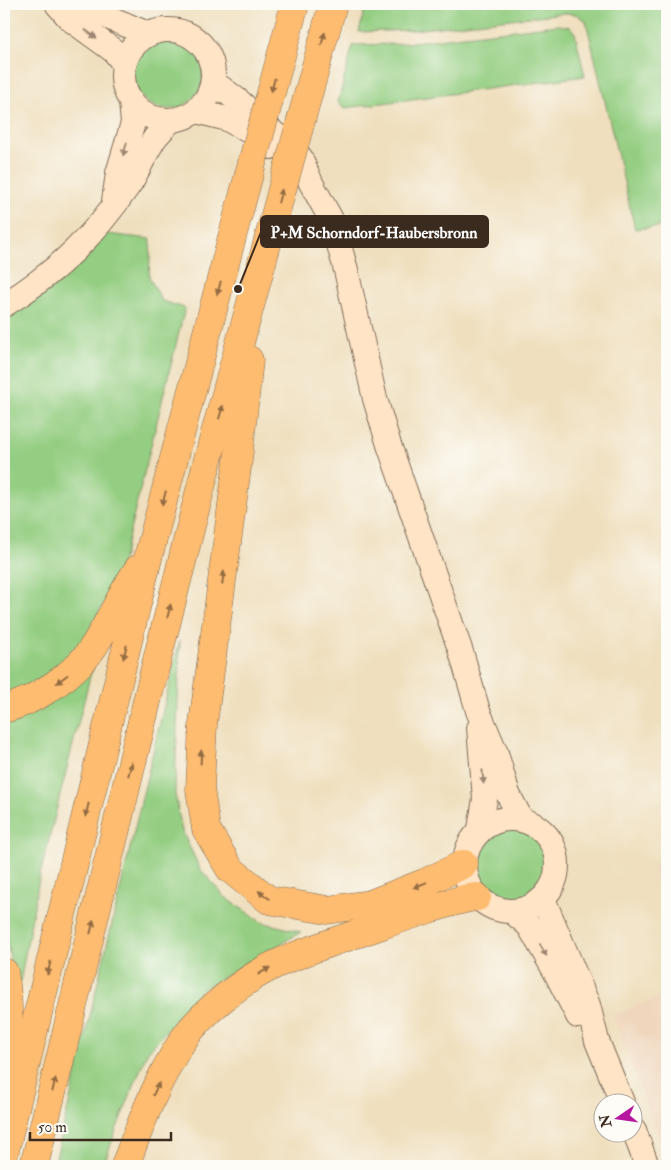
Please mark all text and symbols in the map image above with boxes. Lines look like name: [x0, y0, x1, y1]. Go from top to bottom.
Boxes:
one-way arrow: [84, 29, 97, 39]
one-way arrow: [319, 31, 327, 47]
one-way arrow: [269, 77, 277, 92]
one-way arrow: [120, 142, 128, 157]
one-way arrow: [276, 188, 284, 203]
callout: P+M Schorndorf-Haubersbronn: [261, 216, 488, 247]
text: P+M Schorndorf-Haubersbronn: [271, 223, 478, 243]
one-way arrow: [214, 281, 222, 296]
one-way arrow: [217, 404, 225, 419]
one-way arrow: [160, 490, 168, 505]
one-way arrow: [219, 570, 227, 586]
one-way arrow: [165, 604, 173, 619]
one-way arrow: [121, 645, 129, 660]
one-way arrow: [56, 673, 69, 684]
one-way arrow: [198, 749, 206, 765]
one-way arrow: [126, 762, 134, 777]
one-way arrow: [479, 769, 487, 785]
one-way arrow: [83, 803, 91, 818]
one-way arrow: [413, 881, 427, 889]
one-way arrow: [258, 890, 271, 900]
one-way arrow: [88, 919, 96, 934]
one-way arrow: [538, 943, 547, 956]
one-way arrow: [45, 961, 53, 976]
one-way arrow: [257, 967, 270, 976]
one-way arrow: [50, 1077, 58, 1092]
one-way arrow: [153, 1082, 161, 1096]
north arrow: [594, 1092, 644, 1142]
scale bar: [30, 1110, 171, 1142]
text: N: [596, 1112, 616, 1130]
text: 50 m: [38, 1118, 67, 1137]

